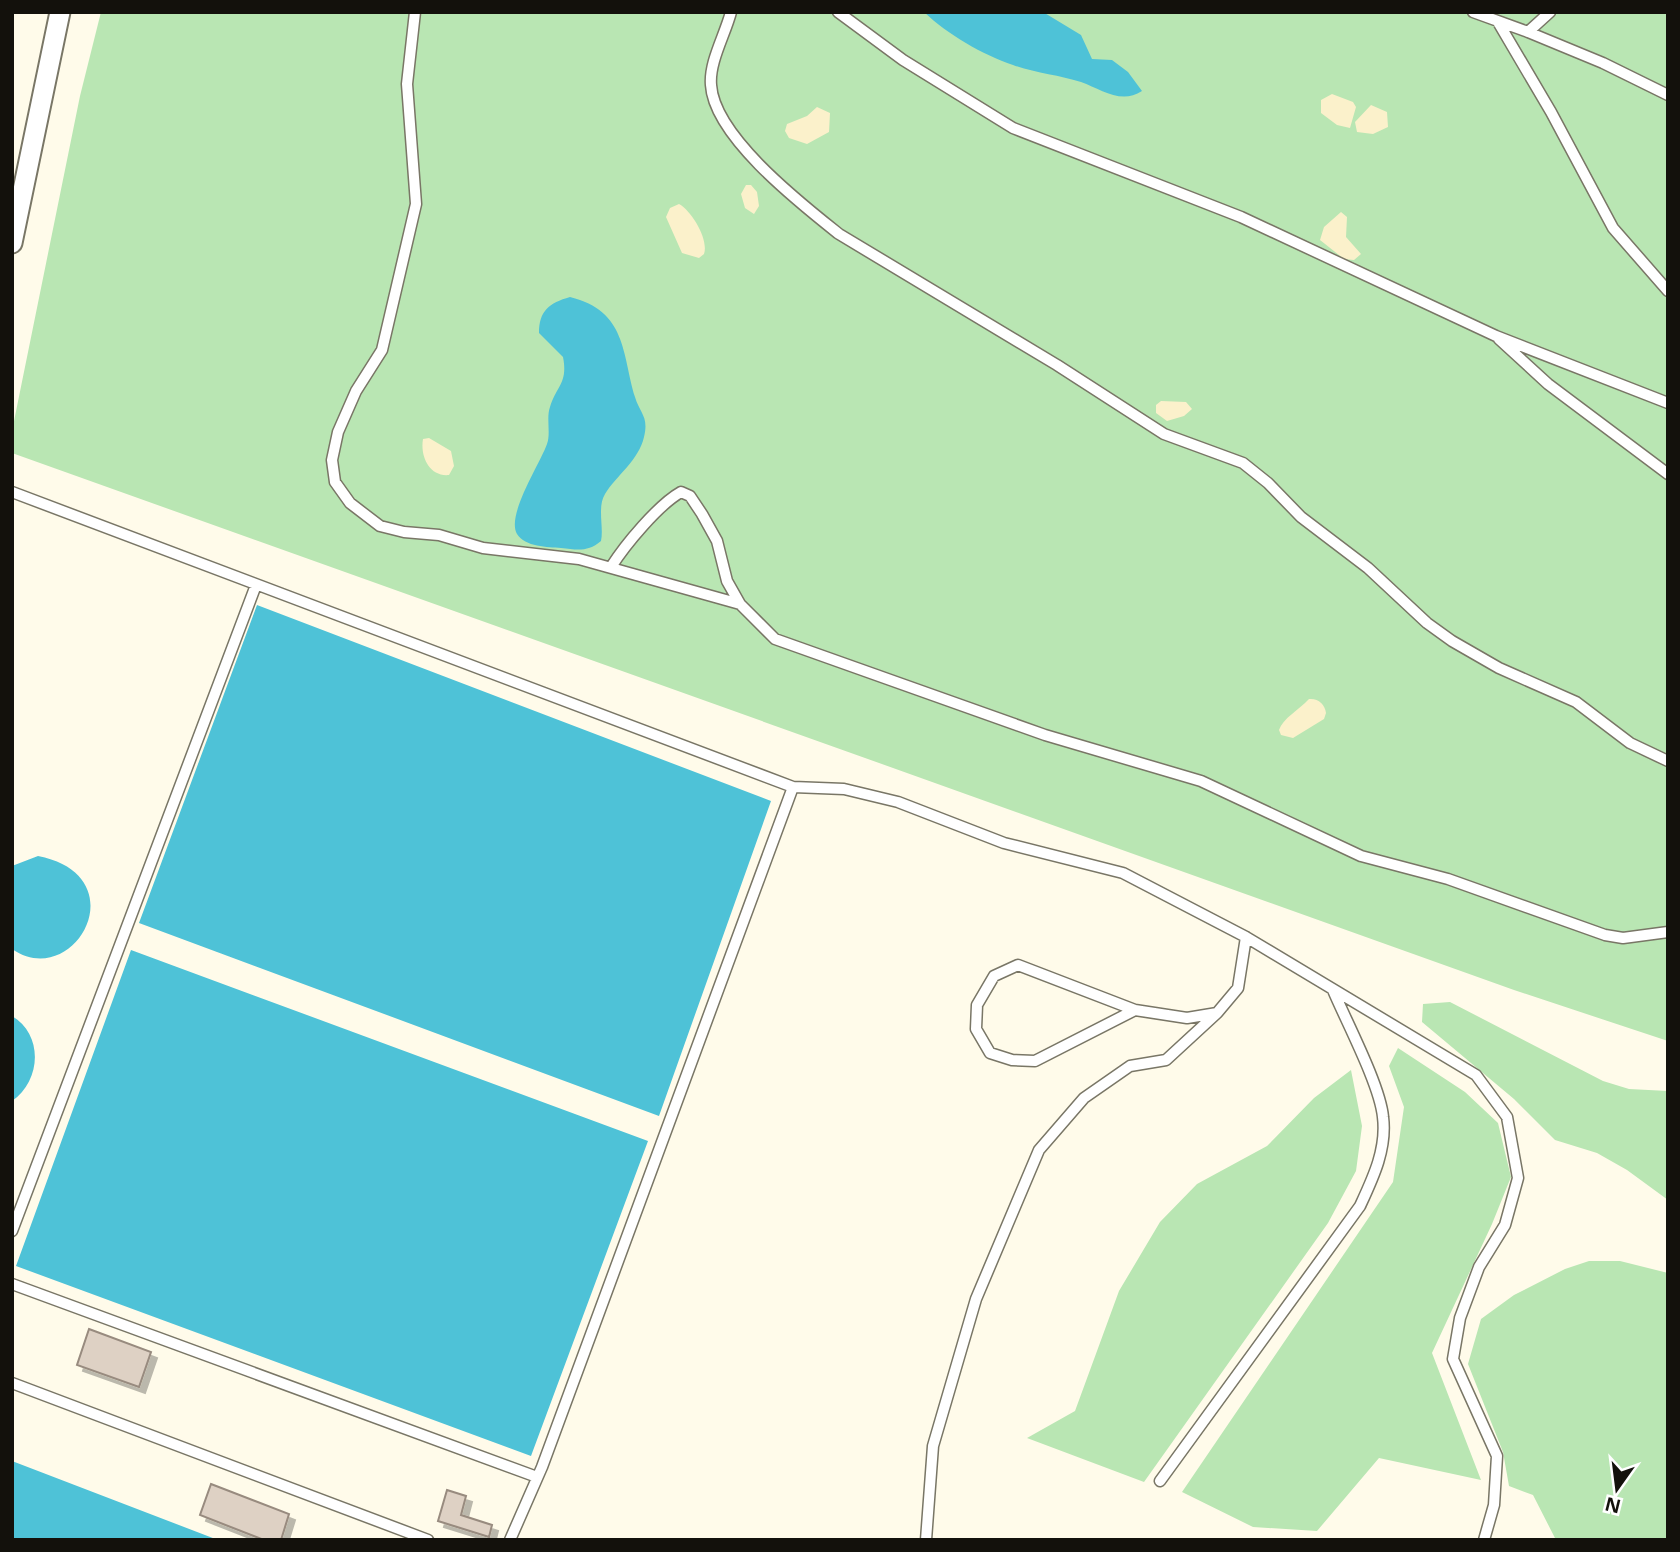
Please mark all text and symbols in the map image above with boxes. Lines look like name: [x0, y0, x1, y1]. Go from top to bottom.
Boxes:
north arrow: [1582, 1454, 1652, 1524]
text: N: [1602, 1491, 1624, 1520]

